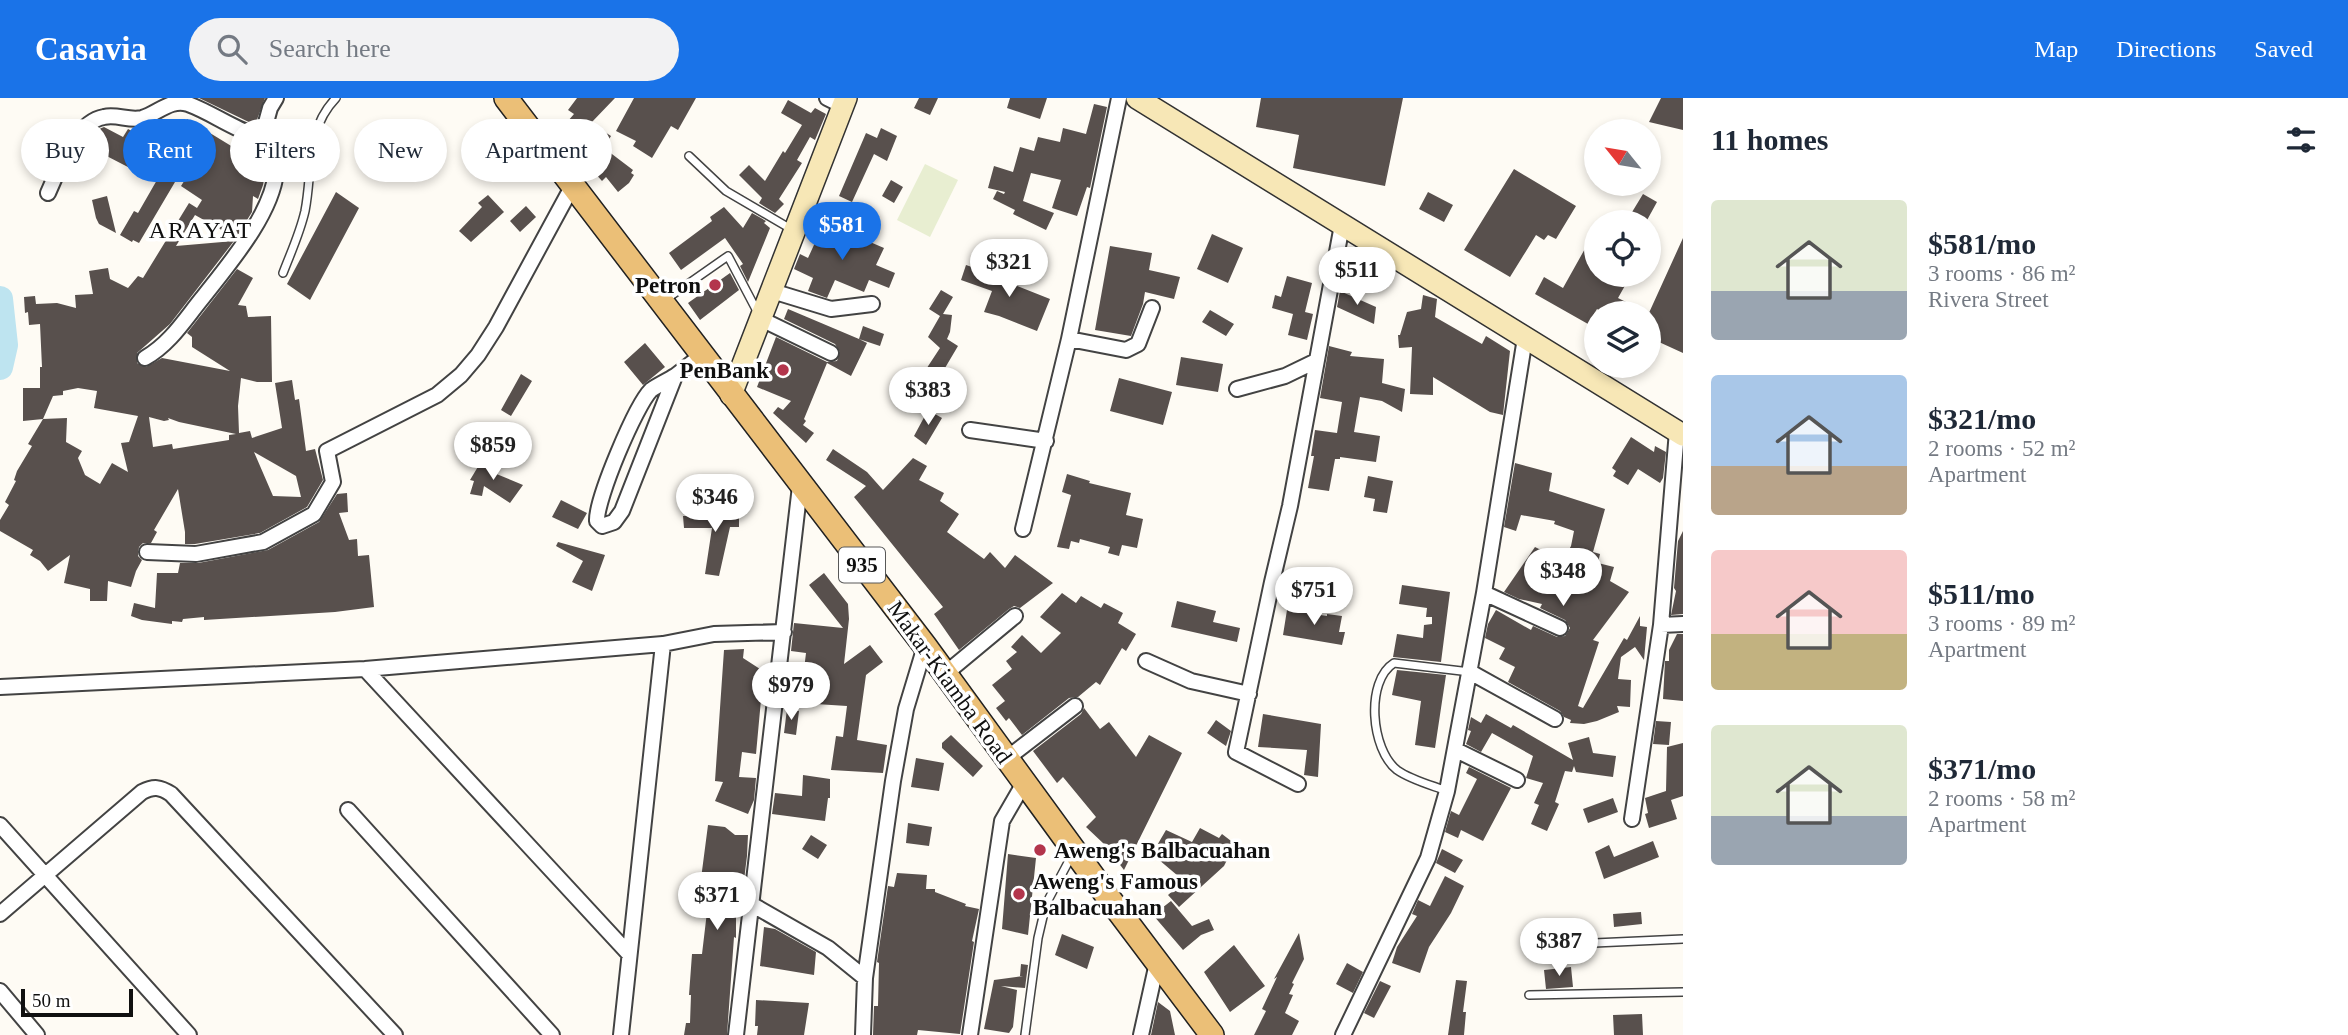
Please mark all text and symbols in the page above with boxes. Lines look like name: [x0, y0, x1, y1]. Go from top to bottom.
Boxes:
search box: [189, 18, 679, 81]
icon: search: [213, 30, 251, 68]
text: Casavia: [35, 31, 147, 67]
text: Search here: [269, 34, 391, 63]
text: Map: [2034, 36, 2078, 62]
text: Directions: [2116, 36, 2216, 62]
text: Saved: [2254, 36, 2313, 62]
chip: Buy: [21, 119, 109, 182]
chip: Rent: [123, 119, 216, 182]
chip: Filters: [230, 119, 340, 182]
chip: New: [354, 119, 447, 182]
chip: Apartment: [461, 119, 612, 182]
north arrow: [1584, 119, 1661, 196]
map controls: [1584, 119, 1661, 378]
icon: filters: [2282, 121, 2320, 159]
text: 11 homes: [1711, 123, 1829, 156]
pin: $581: [801, 202, 883, 262]
button: locate: [1584, 210, 1661, 287]
text: $581: [819, 212, 865, 237]
district label: ARAYAT: [149, 217, 253, 243]
text: $581/mo: [1928, 227, 2036, 260]
icon: home: [1767, 228, 1851, 312]
pin: $321: [968, 240, 1050, 299]
pin: $511: [1316, 248, 1398, 307]
text: $321: [986, 249, 1032, 274]
text: $511: [1335, 257, 1379, 282]
text: 3 rooms · 86 m²: [1928, 261, 2075, 286]
place label: Petron: [635, 273, 701, 298]
marker: Petron: [707, 277, 723, 293]
text: Rivera Street: [1928, 287, 2049, 312]
button: layers: [1584, 301, 1661, 378]
place label: PenBank: [680, 358, 769, 383]
marker: PenBank: [775, 362, 791, 378]
pin: $383: [887, 368, 969, 427]
text: $383: [905, 377, 951, 402]
text: $321/mo: [1928, 402, 2036, 435]
icon: home: [1767, 403, 1851, 487]
pin: $859: [452, 422, 534, 482]
text: $859: [470, 432, 516, 457]
text: 2 rooms · 52 m²: [1928, 436, 2075, 461]
text: Apartment: [1928, 462, 2026, 487]
pin: $346: [674, 474, 756, 534]
text: $346: [692, 484, 738, 509]
road number: 935: [839, 547, 885, 582]
pin: $348: [1522, 548, 1604, 608]
text: $348: [1540, 558, 1586, 583]
pin: $751: [1273, 568, 1355, 627]
text: $751: [1291, 577, 1337, 602]
text: $511/mo: [1928, 577, 2035, 610]
icon: home: [1767, 578, 1851, 662]
street label: Makar-Kiamba Road: [882, 596, 1017, 769]
text: 3 rooms · 89 m²: [1928, 611, 2075, 636]
text: Apartment: [1928, 637, 2026, 662]
pin: $979: [750, 662, 832, 722]
text: $979: [768, 672, 814, 697]
text: $371/mo: [1928, 752, 2036, 785]
icon: home: [1767, 753, 1851, 837]
text: 2 rooms · 58 m²: [1928, 786, 2075, 811]
text: Apartment: [1928, 812, 2026, 837]
place label: Aweng's Balbacuahan: [1054, 838, 1270, 863]
marker: Aweng's Balbacuahan: [1032, 842, 1048, 858]
place label: Aweng's Famous Balbacuahan: [1033, 869, 1198, 920]
pin: $371: [676, 872, 758, 932]
text: $371: [694, 882, 740, 907]
marker: Aweng's Famous Balbacuahan: [1011, 886, 1027, 902]
pin: $387: [1518, 918, 1600, 978]
text: $387: [1536, 928, 1582, 953]
scale bar: [21, 986, 133, 1018]
text: 50 m: [32, 990, 71, 1011]

